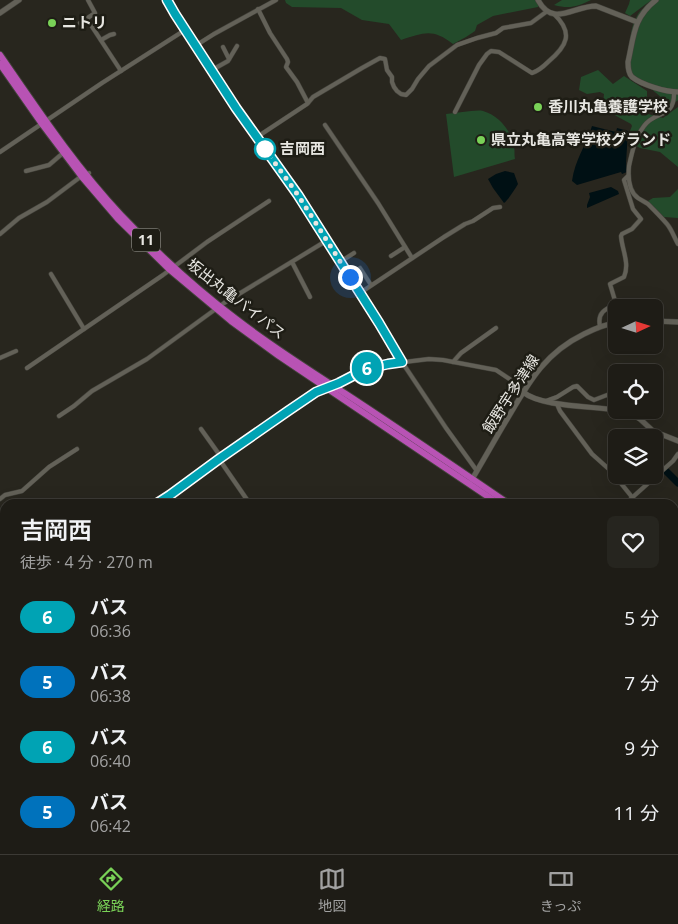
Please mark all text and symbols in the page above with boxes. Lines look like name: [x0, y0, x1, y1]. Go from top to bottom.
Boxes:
place label: ニトリ: [62, 12, 107, 32]
marker: ニトリ: [46, 17, 58, 29]
place label: 香川丸亀養護学校: [548, 96, 668, 116]
marker: 香川丸亀養護学校: [532, 101, 544, 113]
place label: 県立丸亀高等学校グランド: [491, 129, 671, 149]
marker: 県立丸亀高等学校グランド: [475, 134, 487, 146]
marker: 吉岡西: [254, 138, 276, 160]
place label: 吉岡西: [280, 138, 325, 158]
road number: 11: [132, 228, 160, 252]
street label: 坂出丸亀バイパス: [183, 253, 290, 343]
your location: [338, 265, 363, 290]
north arrow: [608, 299, 662, 354]
map controls: [608, 299, 663, 484]
street label: 飯野宇多津線: [477, 350, 543, 437]
line badge: 6: [351, 352, 383, 384]
text: 6: [362, 356, 372, 380]
button: locate: [608, 364, 663, 419]
button: layers: [608, 429, 663, 484]
text: 吉岡西: [20, 513, 92, 546]
button: heart: [607, 516, 659, 568]
text: 徒歩 · 4 分 · 270 m: [20, 551, 153, 573]
text: バス: [90, 594, 128, 620]
text: 6: [42, 605, 53, 629]
text: 5 分: [624, 605, 659, 631]
text: 06:36: [90, 620, 131, 642]
text: バス: [90, 659, 128, 685]
text: 5: [42, 670, 53, 694]
text: 7 分: [624, 670, 659, 696]
text: 06:38: [90, 685, 131, 707]
text: バス: [90, 724, 128, 750]
text: 6: [42, 735, 53, 759]
text: 9 分: [624, 735, 659, 761]
text: 06:40: [90, 750, 131, 772]
text: バス: [90, 789, 128, 815]
text: 5: [42, 800, 53, 824]
text: 11 分: [613, 800, 659, 826]
text: 06:42: [90, 815, 131, 837]
tab: 経路: [97, 865, 125, 915]
tab: 地図: [318, 865, 346, 915]
tab: きっぷ: [540, 865, 581, 915]

